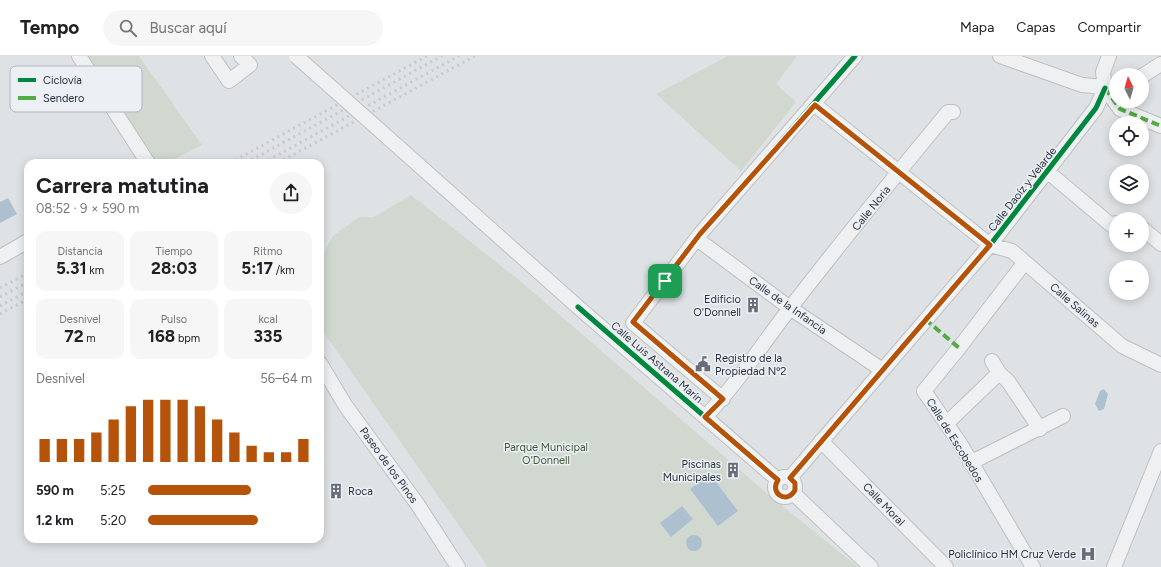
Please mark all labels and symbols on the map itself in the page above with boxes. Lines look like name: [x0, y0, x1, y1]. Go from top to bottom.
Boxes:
legend: [10, 66, 142, 112]
north arrow: [1109, 68, 1149, 108]
text: Ciclovía: [43, 74, 82, 87]
text: Sendero: [43, 92, 84, 105]
street label: Calle Daoíz y Velarde: [985, 145, 1059, 234]
street label: Calle Noria: [849, 183, 893, 233]
pin: [648, 264, 682, 298]
street label: Calle de la Infancia: [746, 274, 829, 337]
street label: Calle Salinas: [1047, 280, 1102, 330]
place label: Edificio O'Donnell: [693, 293, 741, 319]
building icon: Edificio O'Donnell: [744, 296, 762, 314]
street label: Calle Luis Astrana Marín: [608, 319, 705, 406]
place label: Registro de la Propiedad Nº2: [715, 352, 786, 378]
public building icon: Registro de la Propiedad Nº2: [694, 355, 712, 373]
street label: Calle de Escobedos: [923, 396, 986, 485]
street label: Paseo de los Pinos: [357, 425, 420, 506]
park label: Parque Municipal O'Donnell: [504, 441, 588, 467]
place label: Piscinas Municipales: [663, 458, 721, 484]
building icon: Piscinas Municipales: [724, 461, 742, 479]
street label: Calle Moral: [860, 480, 907, 528]
building icon: Roca: [327, 482, 345, 500]
place label: Roca: [348, 485, 373, 498]
hospital icon: Policlínico HM Cruz Verde: [1079, 545, 1097, 563]
place label: Policlínico HM Cruz Verde: [948, 548, 1076, 561]

